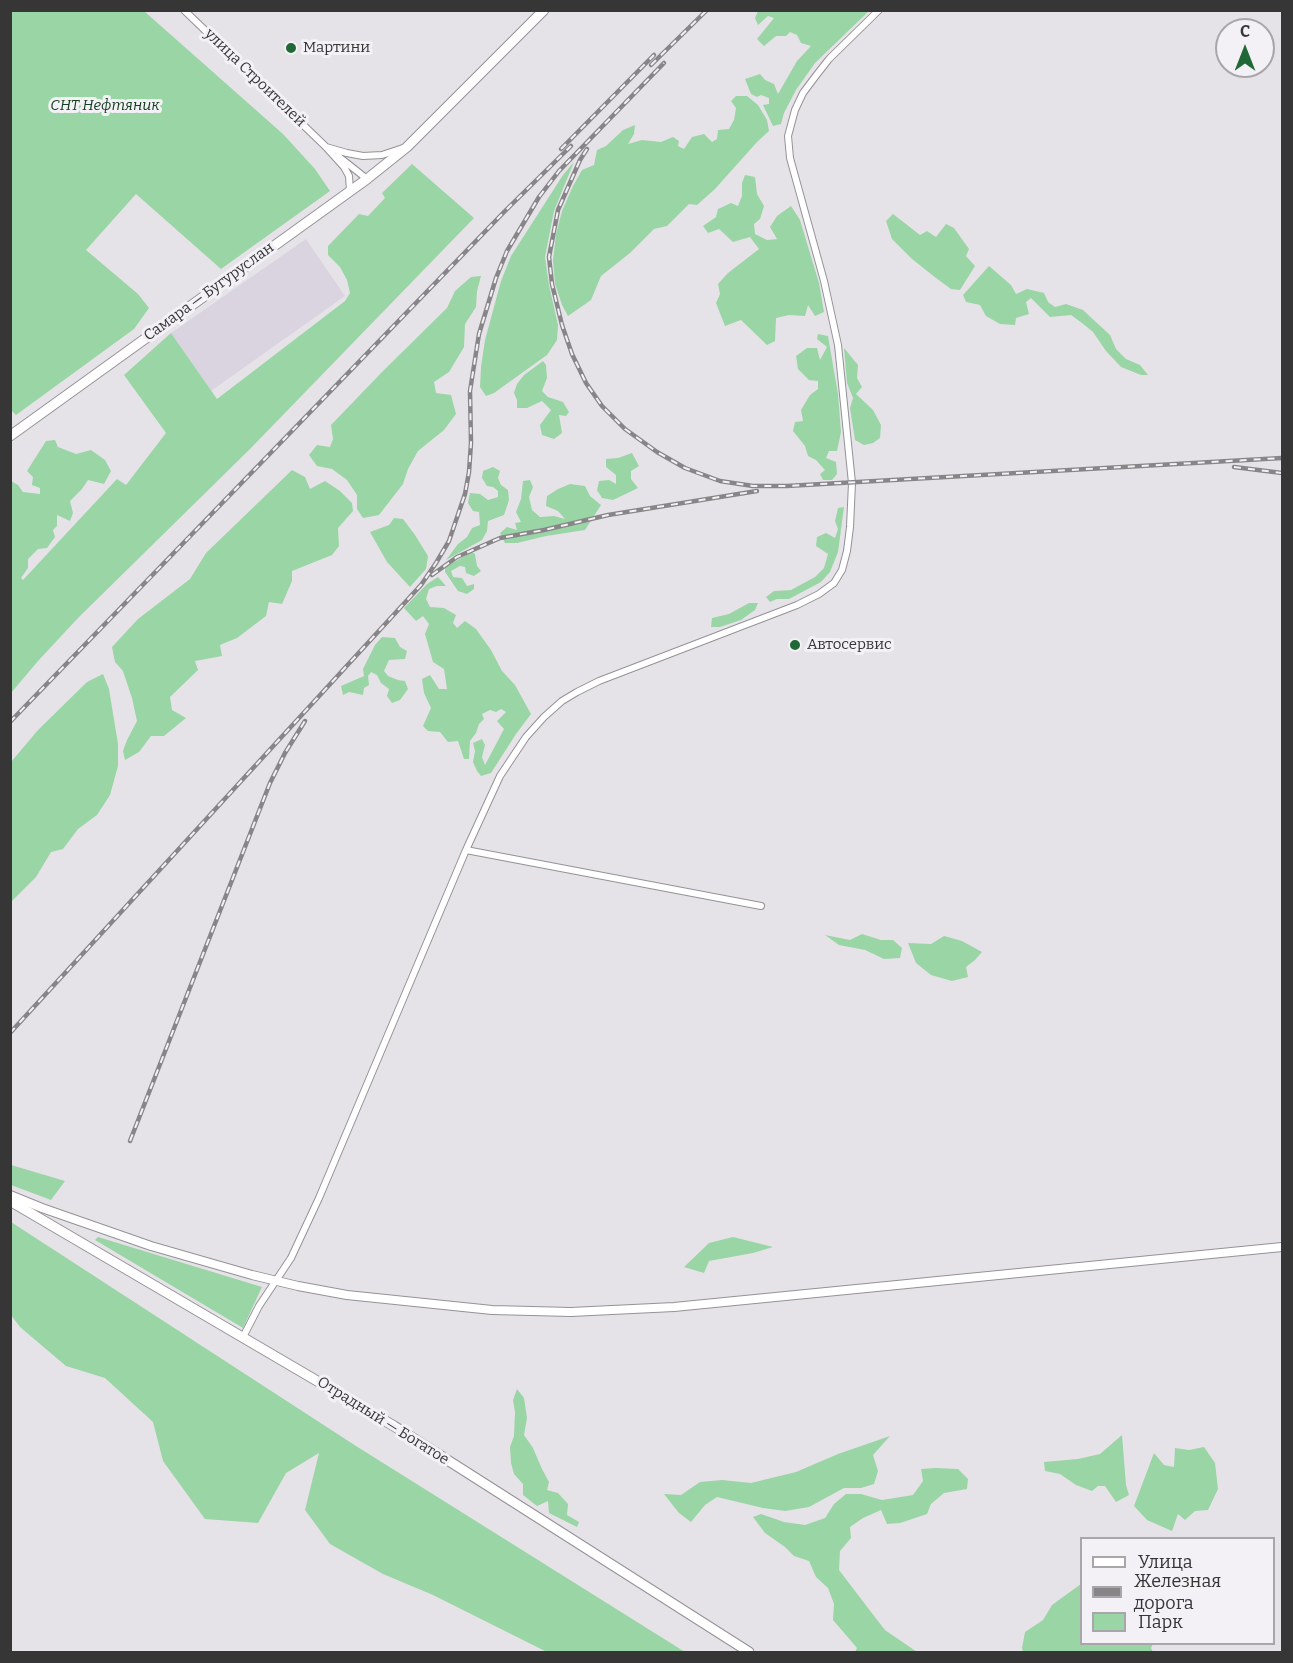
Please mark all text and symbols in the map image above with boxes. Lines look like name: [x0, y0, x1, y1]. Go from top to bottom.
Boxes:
north arrow: [1215, 18, 1275, 78]
text: С: [1240, 22, 1250, 41]
street label: улица Строителей: [201, 25, 309, 131]
place label: Мартини: [303, 39, 370, 57]
marker: Мартини: [284, 41, 298, 55]
park label: СНТ Нефтяник: [50, 97, 160, 115]
street label: Самара — Бугуруслан: [140, 239, 278, 345]
place label: Автосервис: [807, 636, 892, 654]
marker: Автосервис: [788, 638, 802, 652]
street label: Отрадный — Богатое: [314, 1373, 452, 1469]
legend: [1080, 1537, 1275, 1645]
text: Улица: [1138, 1551, 1193, 1573]
text: Железная дорога: [1134, 1570, 1221, 1614]
text: Парк: [1138, 1611, 1183, 1633]

